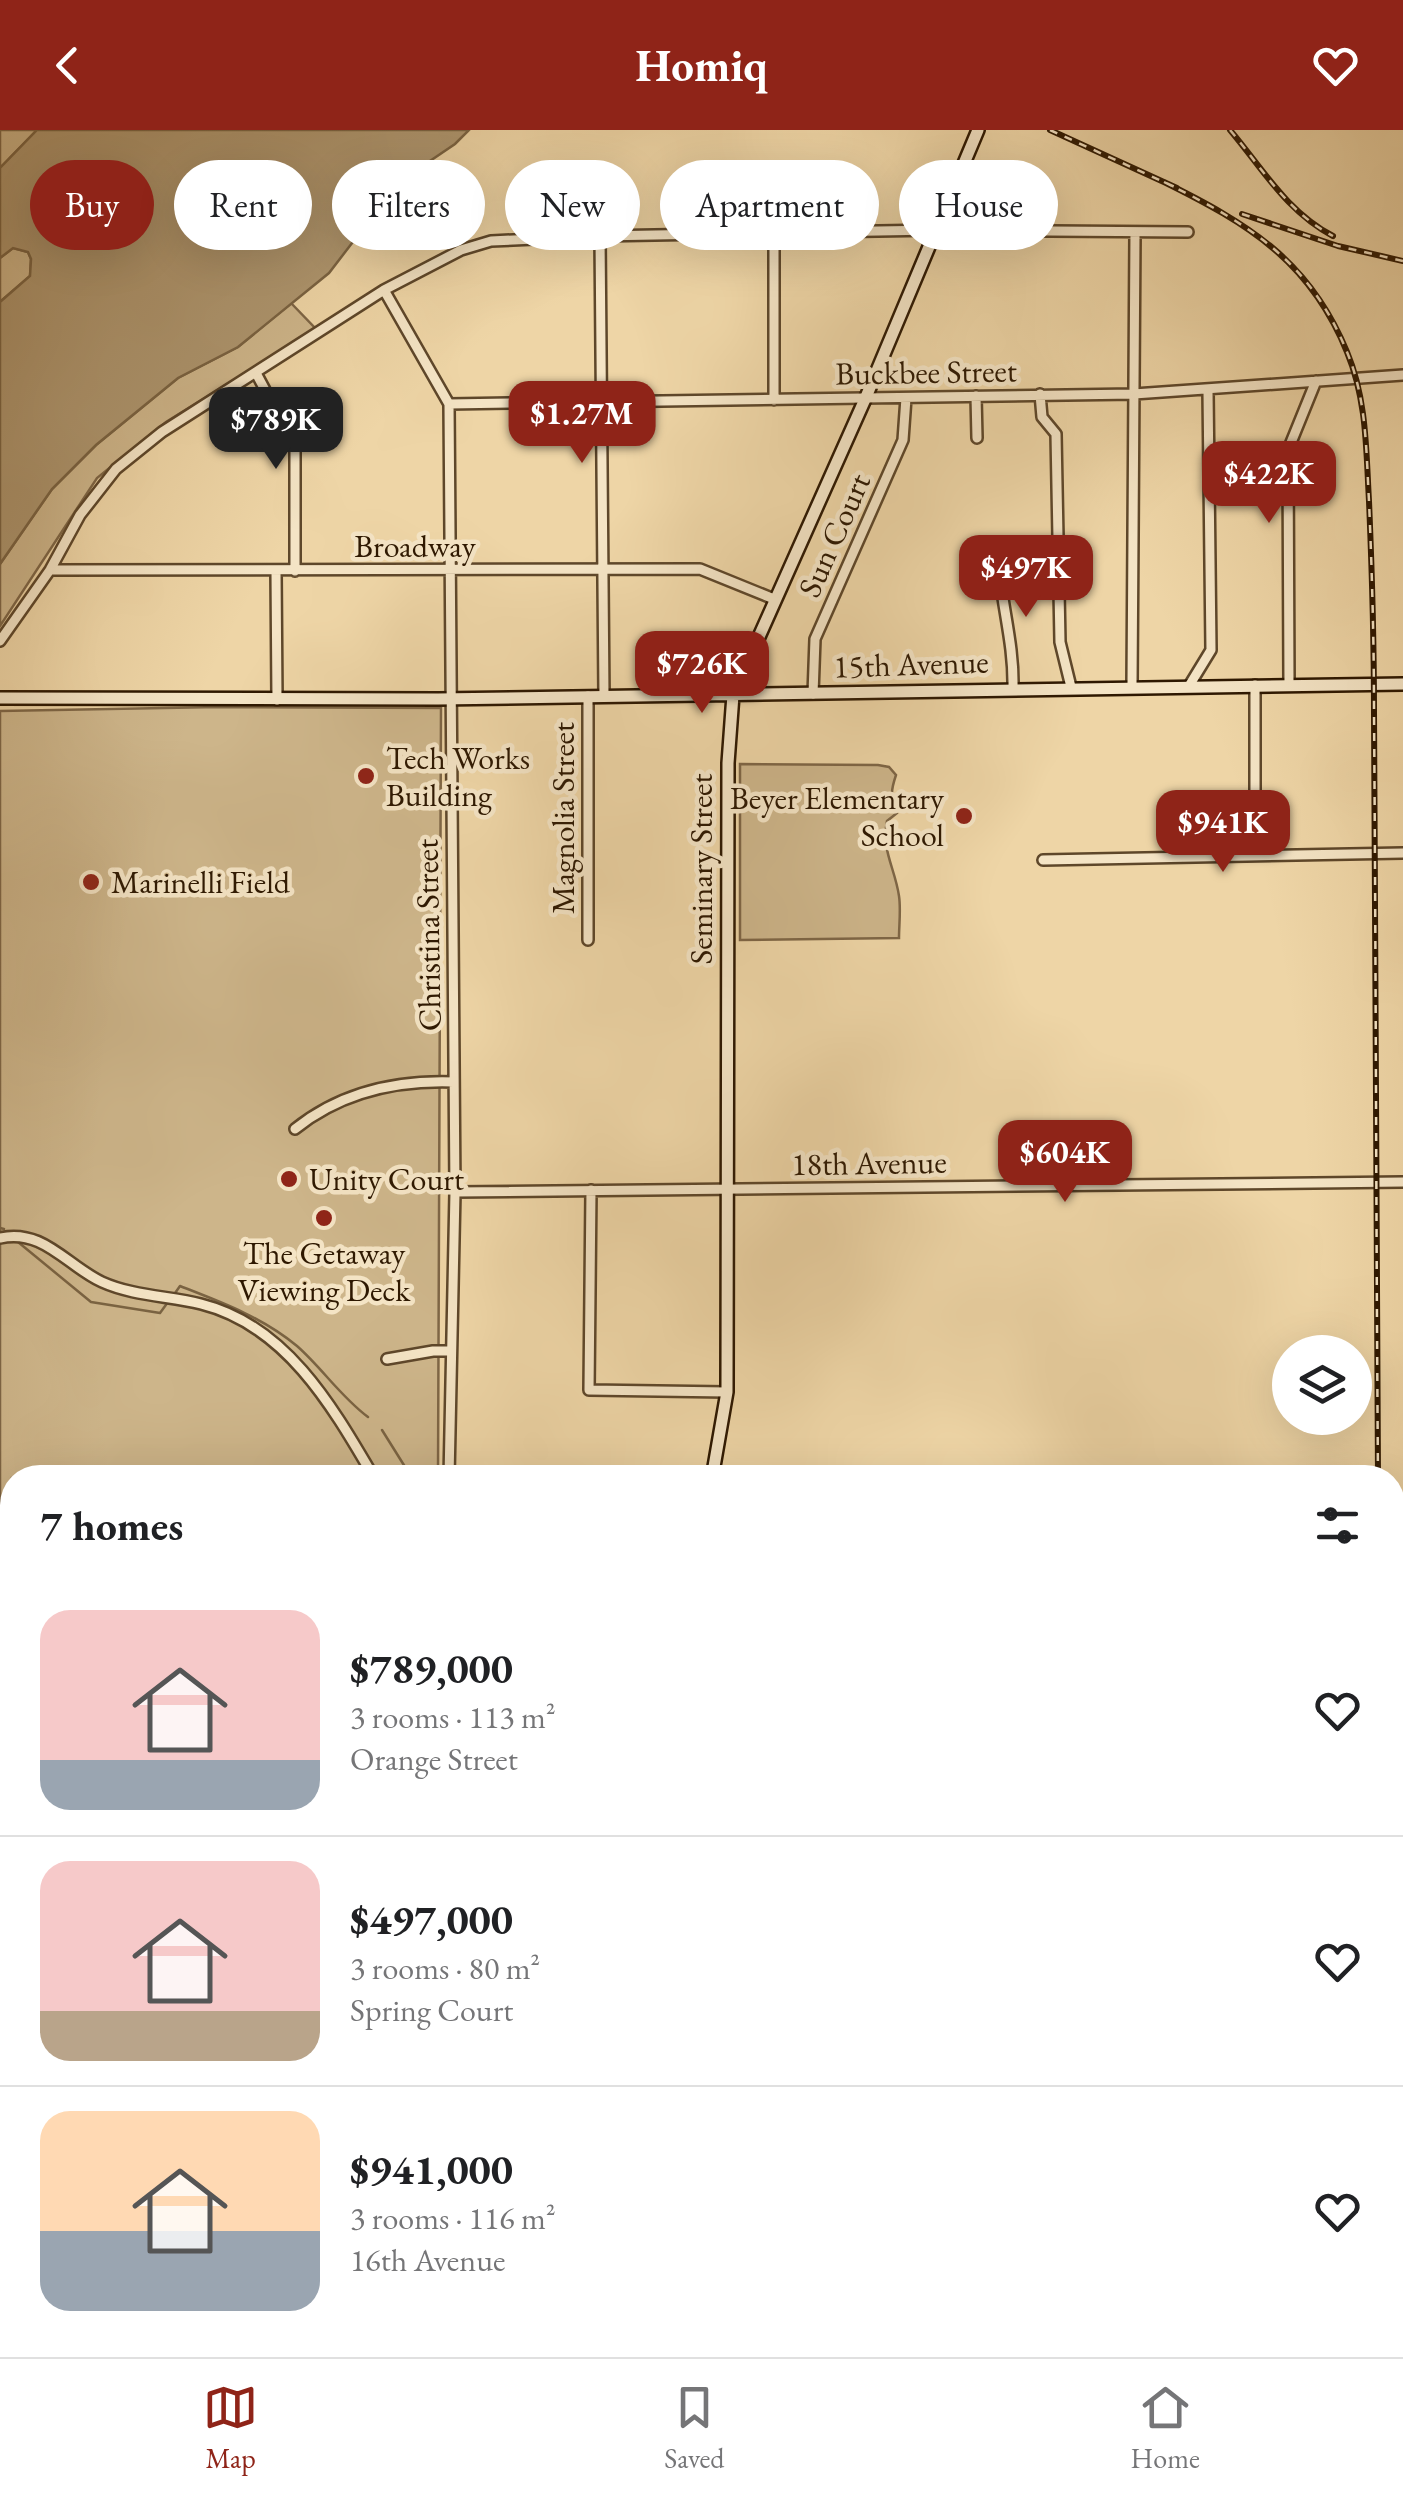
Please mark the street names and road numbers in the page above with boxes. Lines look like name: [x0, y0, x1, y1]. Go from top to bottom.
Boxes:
street label: Buckbee Street: [835, 349, 1017, 395]
street label: Sun Court: [788, 467, 880, 603]
street label: Broadway: [354, 525, 477, 567]
street label: 15th Avenue: [833, 640, 989, 688]
street label: Magnolia Street: [542, 722, 584, 914]
street label: Seminary Street: [680, 773, 722, 965]
street label: Christina Street: [405, 838, 451, 1032]
street label: 18th Avenue: [791, 1141, 947, 1185]

